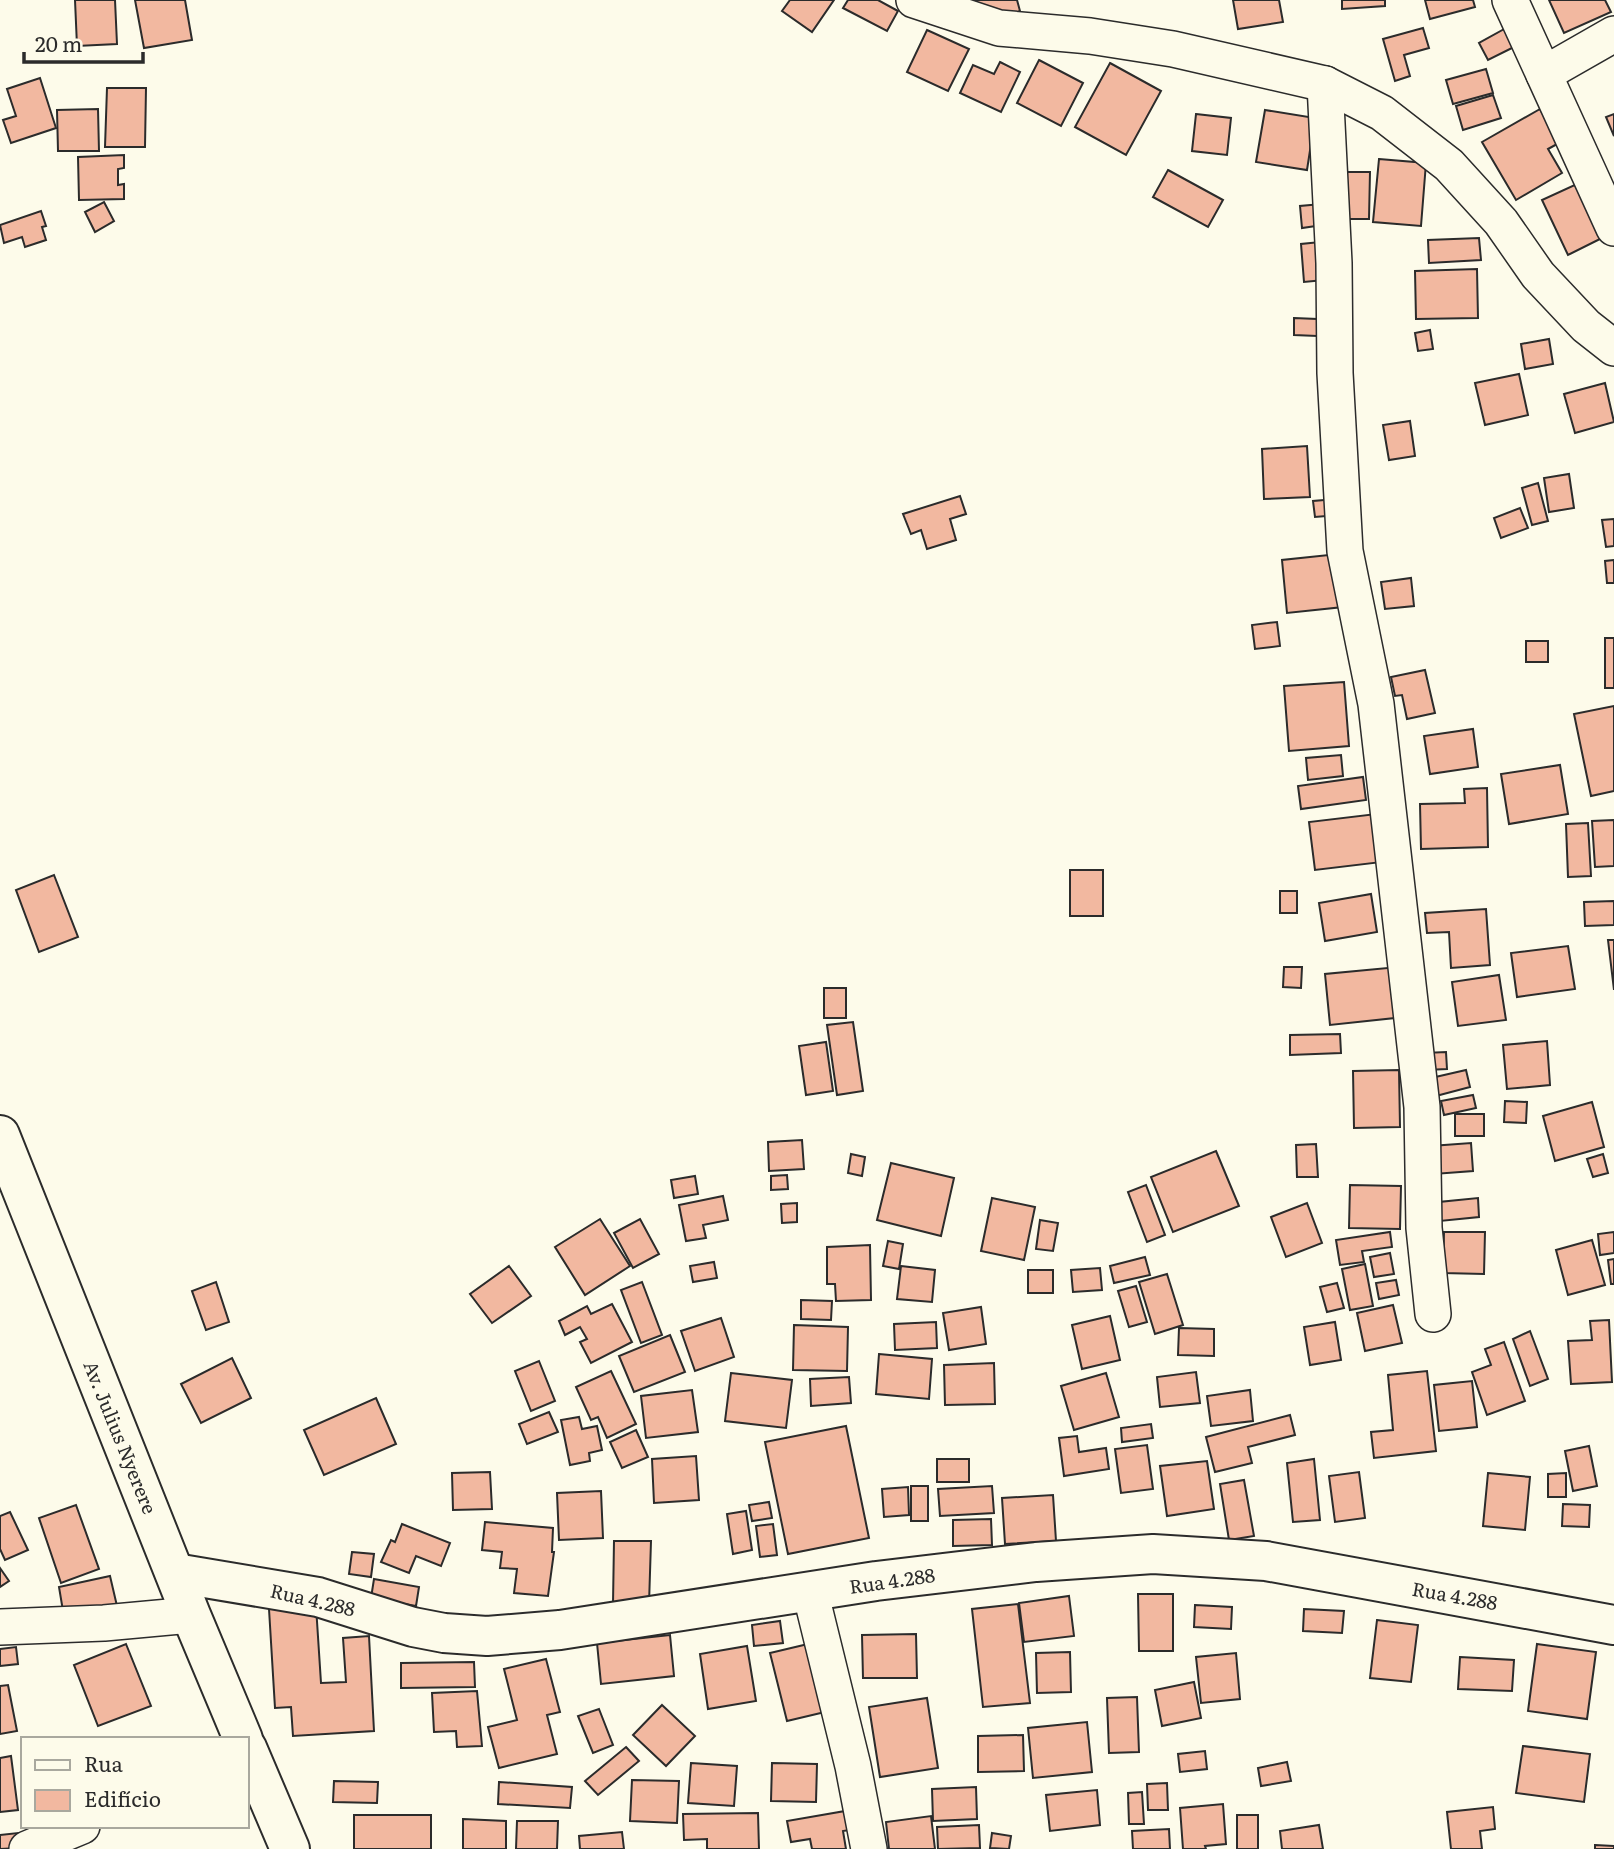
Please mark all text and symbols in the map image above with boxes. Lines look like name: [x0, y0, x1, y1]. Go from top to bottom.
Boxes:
scale bar: [24, 21, 144, 65]
text: 20 m: [35, 27, 82, 58]
street label: Av. Julius Nyerere: [77, 1356, 165, 1518]
street label: Rua 4.288: [847, 1560, 937, 1600]
street label: Rua 4.288: [1410, 1574, 1500, 1616]
street label: Rua 4.288: [268, 1576, 358, 1622]
legend: [21, 1737, 248, 1828]
text: Rua: [84, 1747, 124, 1778]
text: Edifício: [84, 1782, 161, 1813]

